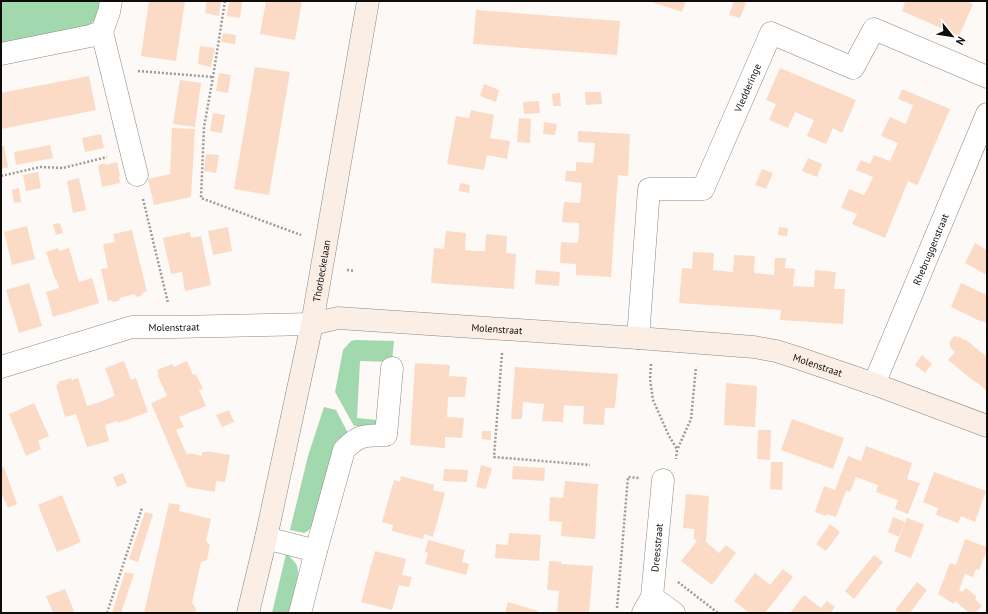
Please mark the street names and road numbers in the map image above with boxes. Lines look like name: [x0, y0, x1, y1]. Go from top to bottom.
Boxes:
street label: Vledderinge: [731, 61, 763, 115]
street label: Rhebruggenstraat: [910, 211, 951, 287]
street label: Thorbeckelaan: [309, 239, 333, 303]
street label: Molenstraat: [148, 320, 200, 334]
street label: Molenstraat: [471, 320, 524, 337]
street label: Molenstraat: [792, 350, 845, 379]
street label: Dreesstraat: [648, 522, 665, 572]

